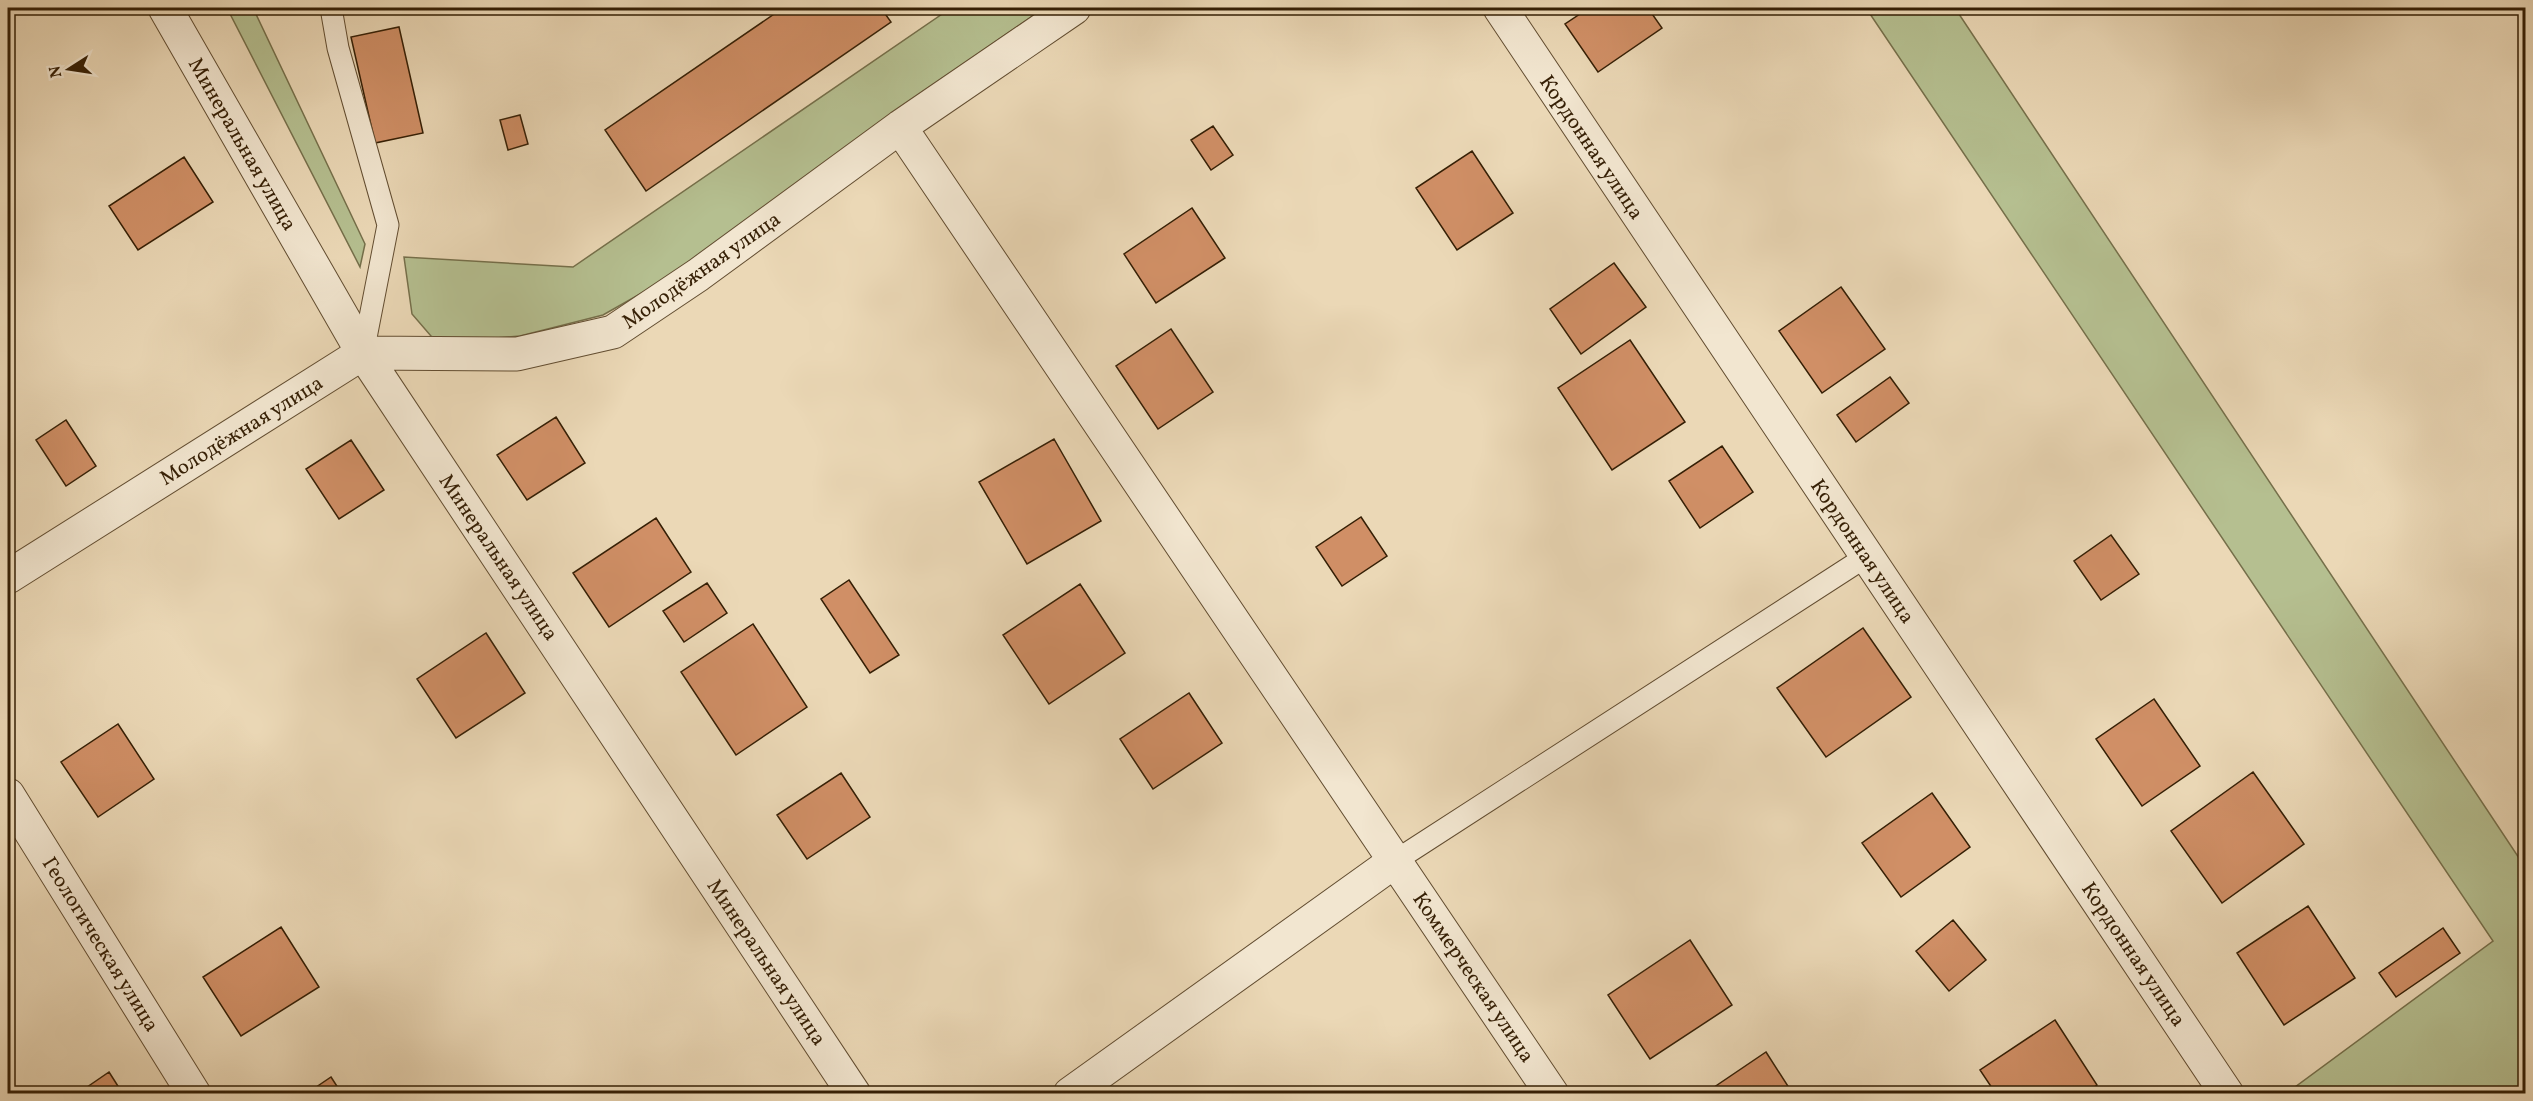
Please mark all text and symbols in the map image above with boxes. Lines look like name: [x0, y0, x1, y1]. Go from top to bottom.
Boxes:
north arrow: [39, 39, 99, 99]
street label: Минеральная улица: [180, 53, 303, 237]
text: N: [44, 63, 68, 80]
street label: Кордонная улица: [1532, 70, 1650, 226]
street label: Молодёжная улица: [617, 206, 787, 337]
street label: Молодёжная улица: [155, 369, 329, 493]
street label: Минеральная улица: [431, 469, 564, 647]
street label: Кордонная улица: [1803, 474, 1921, 630]
street label: Геологическая улица: [34, 852, 165, 1038]
street label: Минеральная улица: [699, 874, 832, 1052]
street label: Кордонная улица: [2074, 877, 2192, 1033]
street label: Коммерческая улица: [1405, 887, 1541, 1069]

